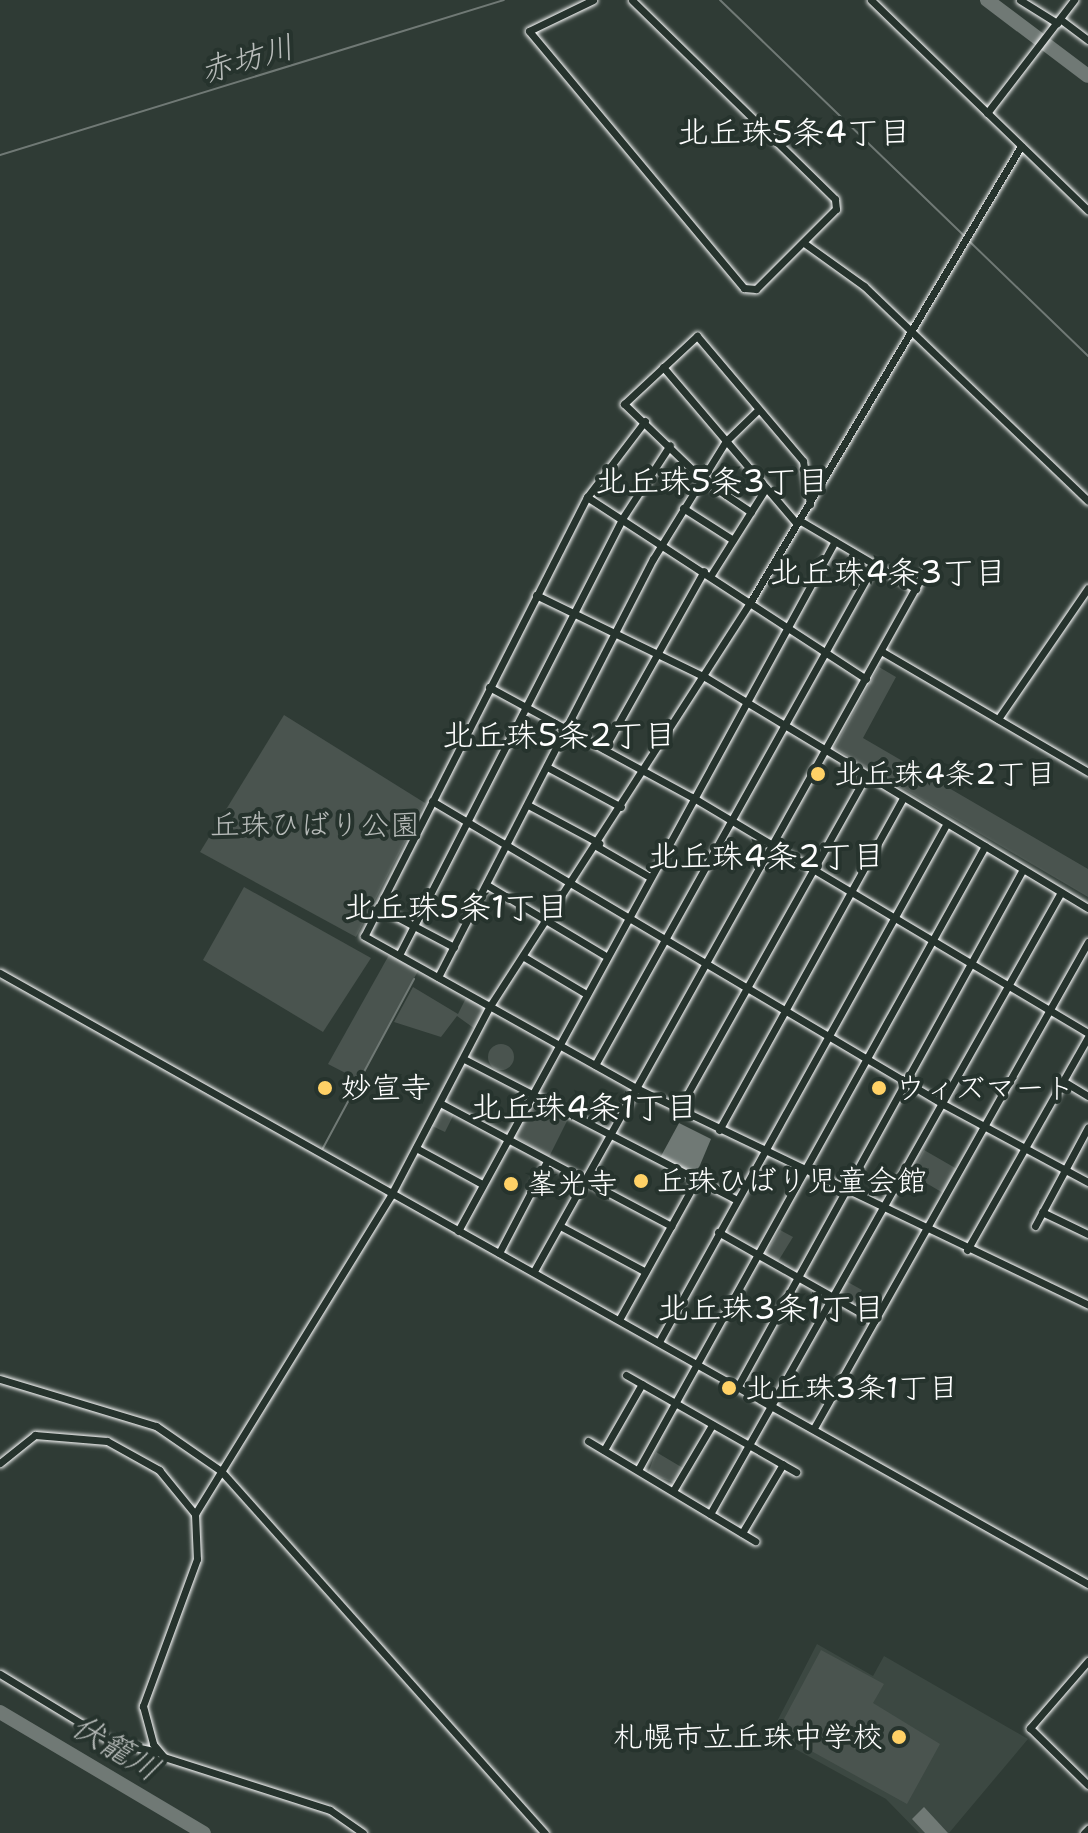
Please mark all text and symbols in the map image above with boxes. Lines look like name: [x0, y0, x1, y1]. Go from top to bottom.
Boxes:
water label: 赤坊川: [196, 27, 298, 91]
district label: 北丘珠5条4丁目: [677, 113, 911, 151]
district label: 北丘珠5条3丁目: [595, 462, 829, 500]
district label: 北丘珠4条3丁目: [770, 553, 1006, 591]
district label: 北丘珠5条2丁目: [442, 716, 676, 754]
place label: 北丘珠4条2丁目: [834, 756, 1056, 792]
marker: 北丘珠4条2丁目: [809, 765, 827, 783]
park label: 丘珠ひばり公園: [210, 807, 420, 843]
district label: 北丘珠4条2丁目: [648, 837, 884, 875]
district label: 北丘珠5条1丁目: [344, 888, 568, 926]
place label: 妙宣寺: [341, 1070, 431, 1106]
place label: ウィズマート: [895, 1070, 1075, 1106]
marker: 妙宣寺: [316, 1079, 334, 1097]
marker: ウィズマート: [870, 1079, 888, 1097]
district label: 北丘珠4条1丁目: [470, 1088, 698, 1126]
place label: 丘珠ひばり児童会館: [657, 1163, 927, 1199]
place label: 峯光寺: [527, 1166, 617, 1202]
marker: 丘珠ひばり児童会館: [632, 1172, 650, 1190]
marker: 峯光寺: [502, 1175, 520, 1193]
district label: 北丘珠3条1丁目: [657, 1289, 885, 1327]
place label: 北丘珠3条1丁目: [745, 1370, 959, 1406]
marker: 北丘珠3条1丁目: [720, 1379, 738, 1397]
water label: 伏籠川: [65, 1707, 167, 1789]
place label: 札幌市立丘珠中学校: [613, 1719, 883, 1755]
marker: 札幌市立丘珠中学校: [890, 1728, 908, 1746]

